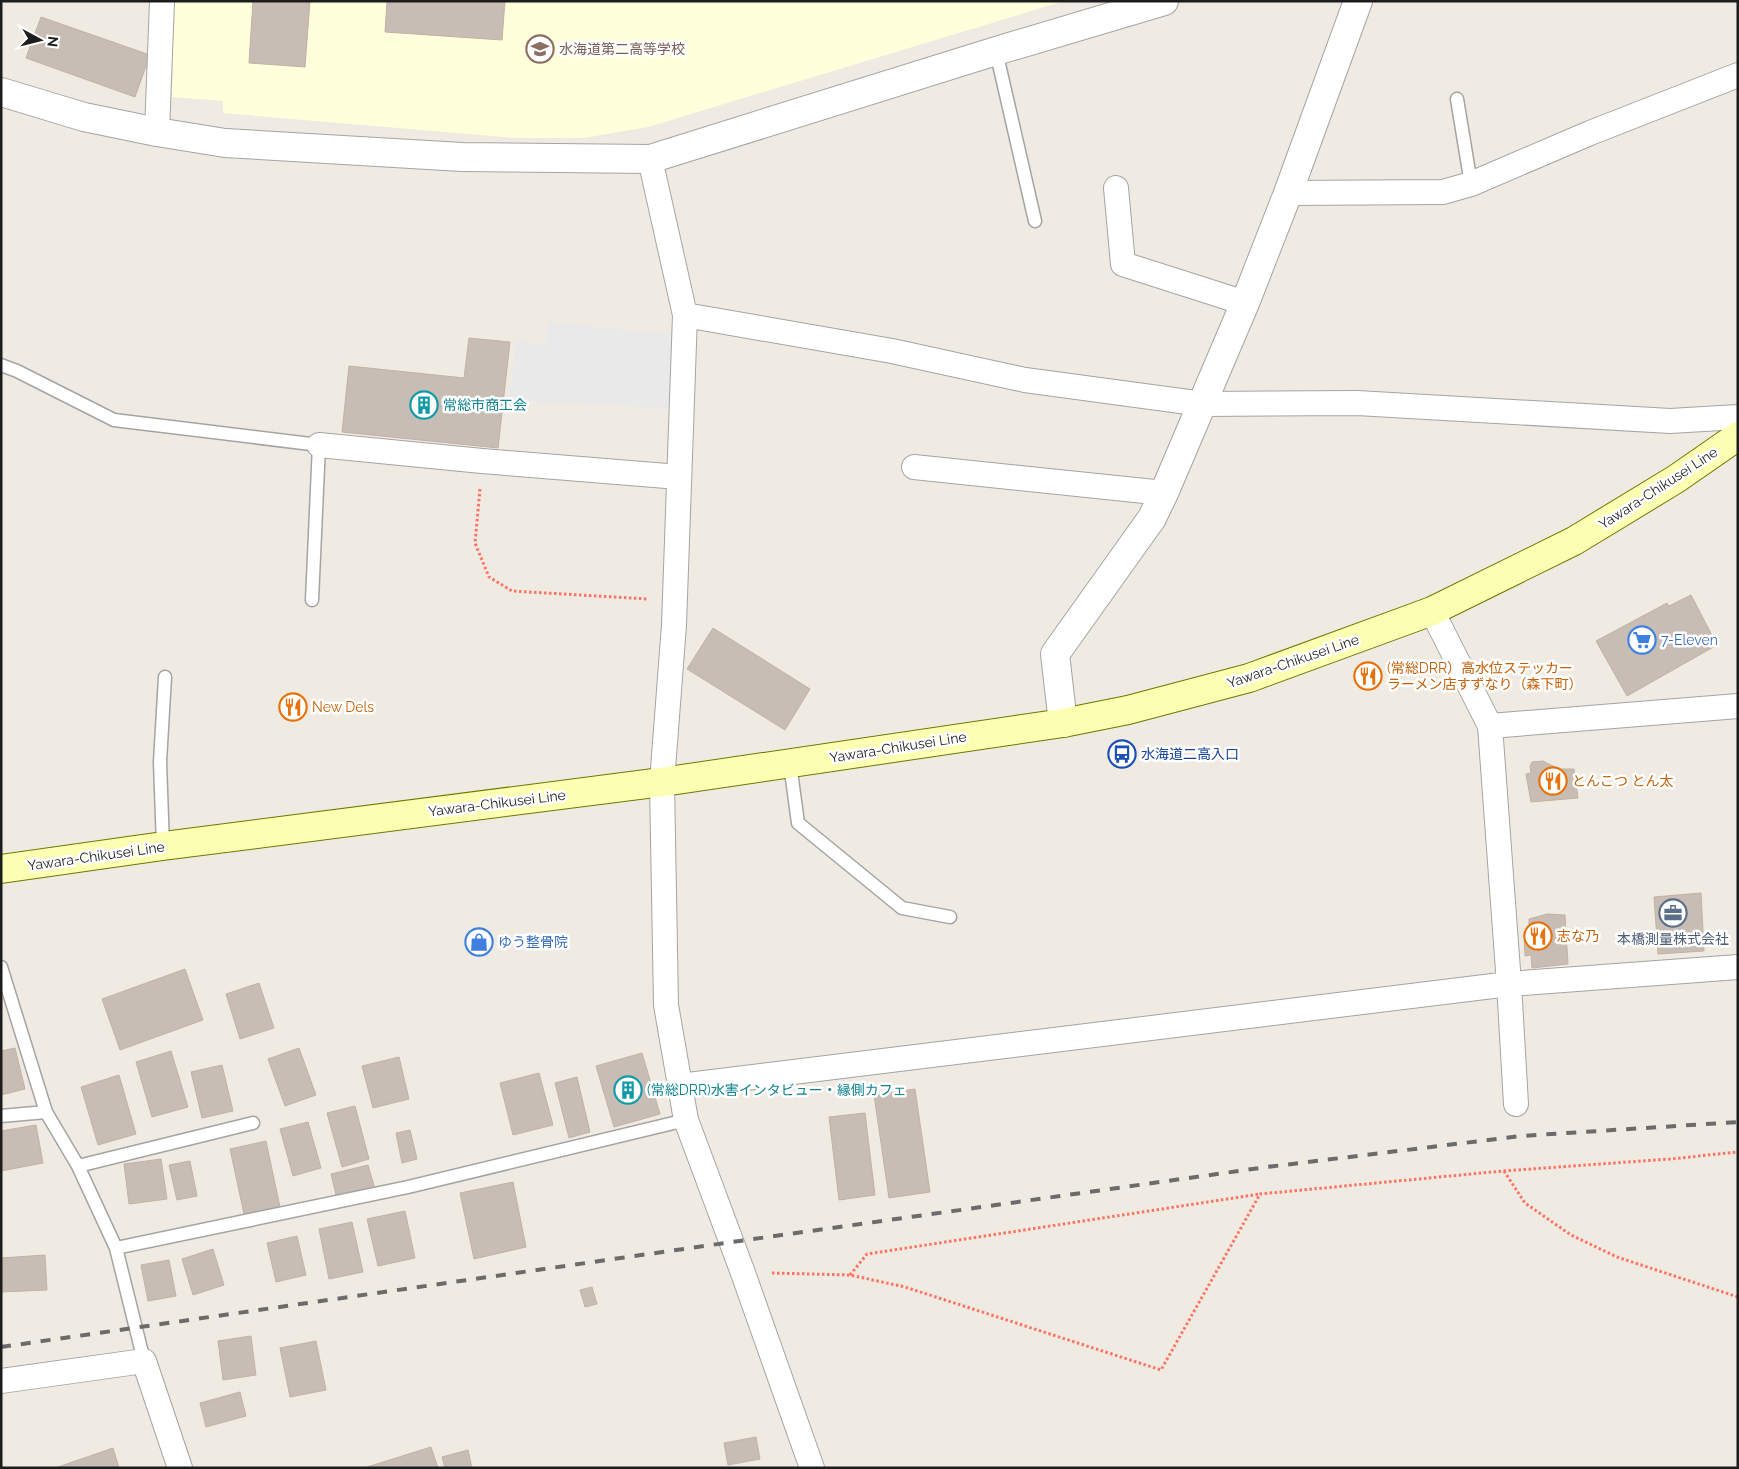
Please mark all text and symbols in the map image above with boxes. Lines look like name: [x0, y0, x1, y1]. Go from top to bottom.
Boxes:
north arrow: [15, 15, 65, 65]
school or university icon: 水海道第二高等学校: [525, 34, 555, 64]
text: N: [44, 35, 61, 48]
place label: 水海道第二高等学校: [559, 41, 685, 57]
building icon: 常総市商工会: [409, 390, 439, 420]
place label: 常総市商工会: [443, 397, 527, 413]
street label: Yawara-Chikusei Line: [1596, 444, 1720, 532]
supermarket icon: 7-Eleven: [1627, 625, 1657, 655]
street label: Yawara-Chikusei Line: [1225, 631, 1361, 691]
place label: 7-Eleven: [1661, 632, 1718, 648]
place label: (常総DRR）高水位ステッカー ラーメン店すずなり（森下町）: [1387, 660, 1582, 692]
restaurant icon: (常総DRR）高水位ステッカー ラーメン店すずなり（森下町）: [1353, 661, 1383, 691]
restaurant icon: New Dels: [278, 692, 308, 722]
place label: New Dels: [312, 699, 374, 715]
street label: Yawara-Chikusei Line: [828, 728, 968, 766]
bus stop icon: 水海道二高入口: [1107, 739, 1137, 769]
place label: 水海道二高入口: [1141, 746, 1239, 762]
restaurant icon: とんこつ とん太: [1538, 766, 1568, 796]
place label: とんこつ とん太: [1572, 773, 1674, 789]
street label: Yawara-Chikusei Line: [427, 787, 567, 819]
street label: Yawara-Chikusei Line: [26, 838, 166, 874]
office icon: 本橋測量株式会社: [1658, 898, 1688, 928]
restaurant icon: 志な乃: [1523, 921, 1553, 951]
shop icon: ゆう整骨院: [464, 927, 494, 957]
place label: 志な乃: [1557, 928, 1599, 944]
place label: 本橋測量株式会社: [1617, 931, 1729, 947]
place label: ゆう整骨院: [498, 934, 568, 950]
building icon: (常総DRR)水害インタビュー・縁側カフェ: [613, 1075, 643, 1105]
place label: (常総DRR)水害インタビュー・縁側カフェ: [647, 1082, 907, 1098]

